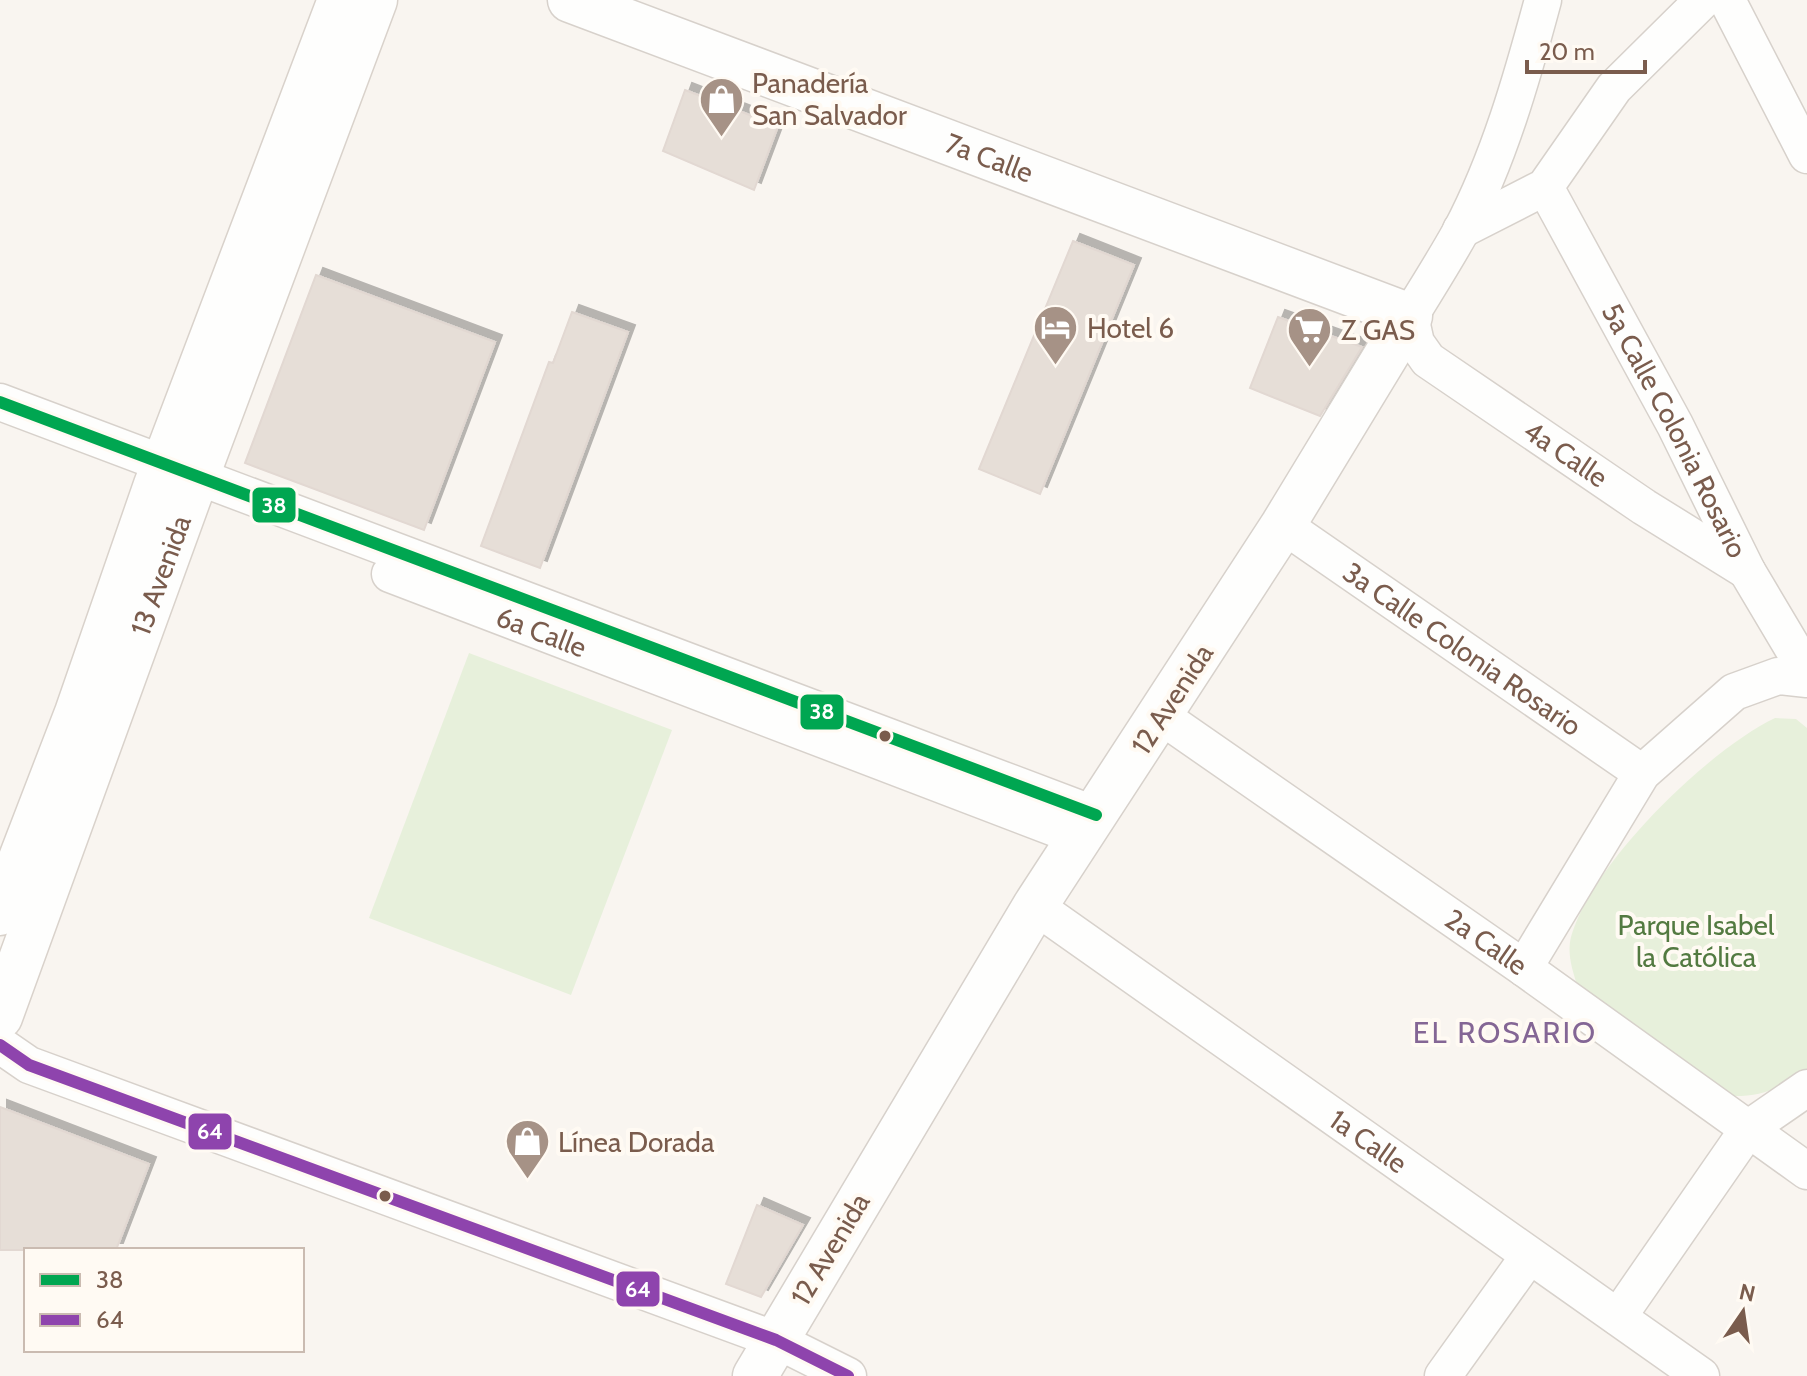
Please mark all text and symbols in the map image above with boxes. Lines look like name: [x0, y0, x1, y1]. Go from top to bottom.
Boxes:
scale bar: [1527, 24, 1645, 74]
text: 20 m: [1539, 37, 1595, 66]
place label: Panadería San Salvador: [752, 66, 907, 132]
shop icon: Panadería San Salvador: [697, 75, 745, 138]
street label: 7a Calle: [941, 126, 1038, 190]
street label: 5a Calle Colonia Rosario: [1595, 297, 1755, 563]
hotel icon: Hotel 6: [1032, 304, 1080, 367]
supermarket icon: Z GAS: [1286, 306, 1334, 369]
place label: Hotel 6: [1087, 311, 1174, 345]
place label: Z GAS: [1341, 313, 1415, 347]
street label: 4a Calle: [1517, 413, 1614, 494]
line badge: 38: [251, 486, 297, 524]
text: 38: [261, 492, 287, 519]
street label: 13 Avenida: [123, 510, 198, 640]
street label: 3a Calle Colonia Rosario: [1337, 555, 1588, 743]
street label: 6a Calle: [491, 599, 591, 664]
street label: 12 Avenida: [1124, 637, 1221, 761]
line badge: 38: [799, 693, 845, 731]
text: 38: [809, 698, 835, 725]
unlabelled marker: [877, 728, 893, 744]
street label: 2a Calle: [1439, 901, 1534, 982]
park label: Parque Isabel la Católica: [1618, 908, 1775, 974]
district label: EL ROSARIO: [1413, 1014, 1597, 1051]
street label: 1a Calle: [1323, 1102, 1414, 1180]
line badge: 64: [187, 1112, 233, 1151]
text: 64: [197, 1118, 223, 1145]
shop icon: Línea Dorada: [503, 1118, 551, 1181]
place label: Línea Dorada: [558, 1125, 715, 1159]
street label: 12 Avenida: [783, 1186, 877, 1311]
unlabelled marker: [377, 1188, 393, 1204]
legend: [24, 1248, 304, 1352]
text: 38: [96, 1265, 124, 1294]
line badge: 64: [615, 1270, 661, 1308]
north arrow: [1703, 1272, 1783, 1352]
text: 64: [625, 1276, 651, 1303]
text: N: [1737, 1278, 1758, 1308]
text: 64: [96, 1305, 124, 1334]

